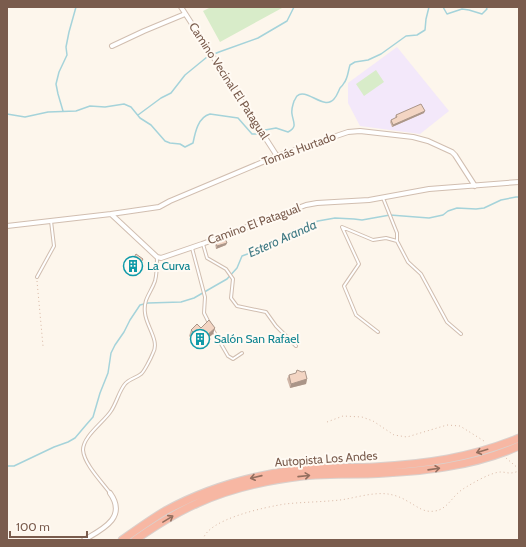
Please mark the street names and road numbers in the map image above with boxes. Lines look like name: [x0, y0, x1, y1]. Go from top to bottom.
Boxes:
street label: Camino Vecinal El Patagual: [186, 20, 273, 142]
street label: Tomás Hurtado: [260, 128, 338, 169]
street label: Camino El Patagual: [205, 200, 302, 247]
street label: Autopista Los Andes: [274, 447, 378, 470]

